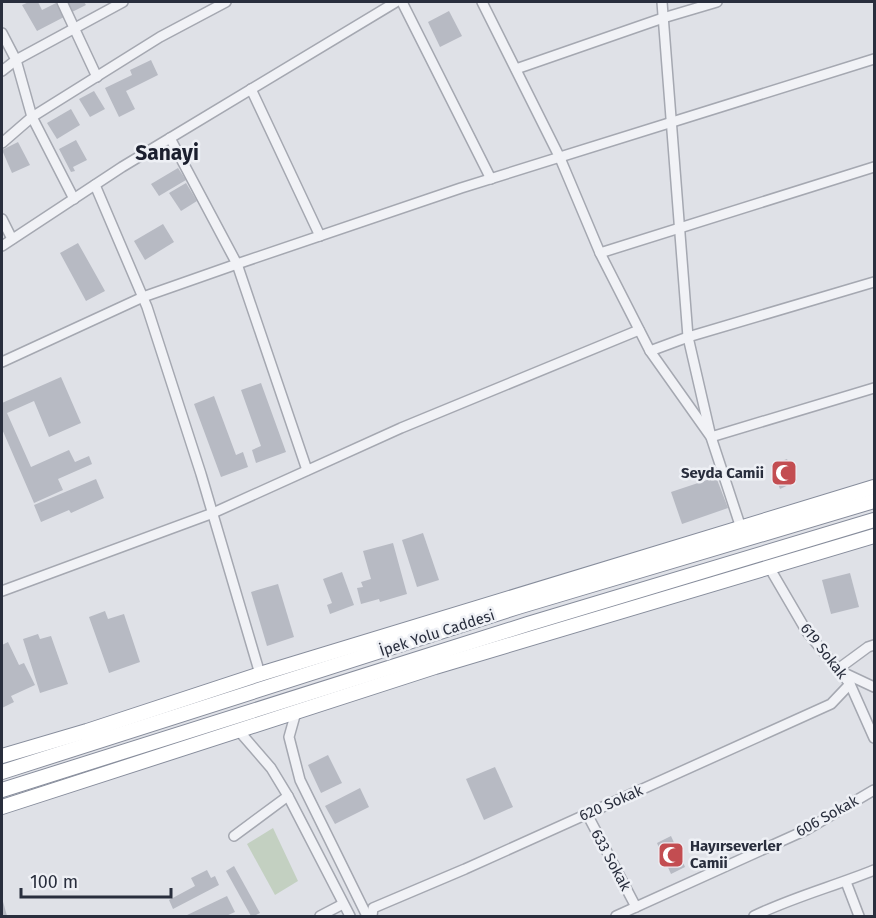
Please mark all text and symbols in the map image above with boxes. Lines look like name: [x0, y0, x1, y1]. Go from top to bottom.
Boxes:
district label: Sanayi: [135, 140, 199, 166]
mosque icon: Seyda Camii: [769, 458, 799, 488]
place label: Seyda Camii: [681, 464, 764, 482]
street label: İpek Yolu Caddesi: [377, 606, 497, 660]
street label: 619 Sokak: [797, 620, 852, 683]
street label: 620 Sokak: [576, 781, 646, 825]
street label: 606 Sokak: [793, 791, 862, 840]
street label: 633 Sokak: [587, 826, 635, 894]
place label: Hayırseverler Camii: [690, 837, 783, 872]
mosque icon: Hayırseverler Camii: [656, 840, 686, 870]
scale bar: [21, 861, 171, 899]
text: 100 m: [30, 871, 78, 893]

